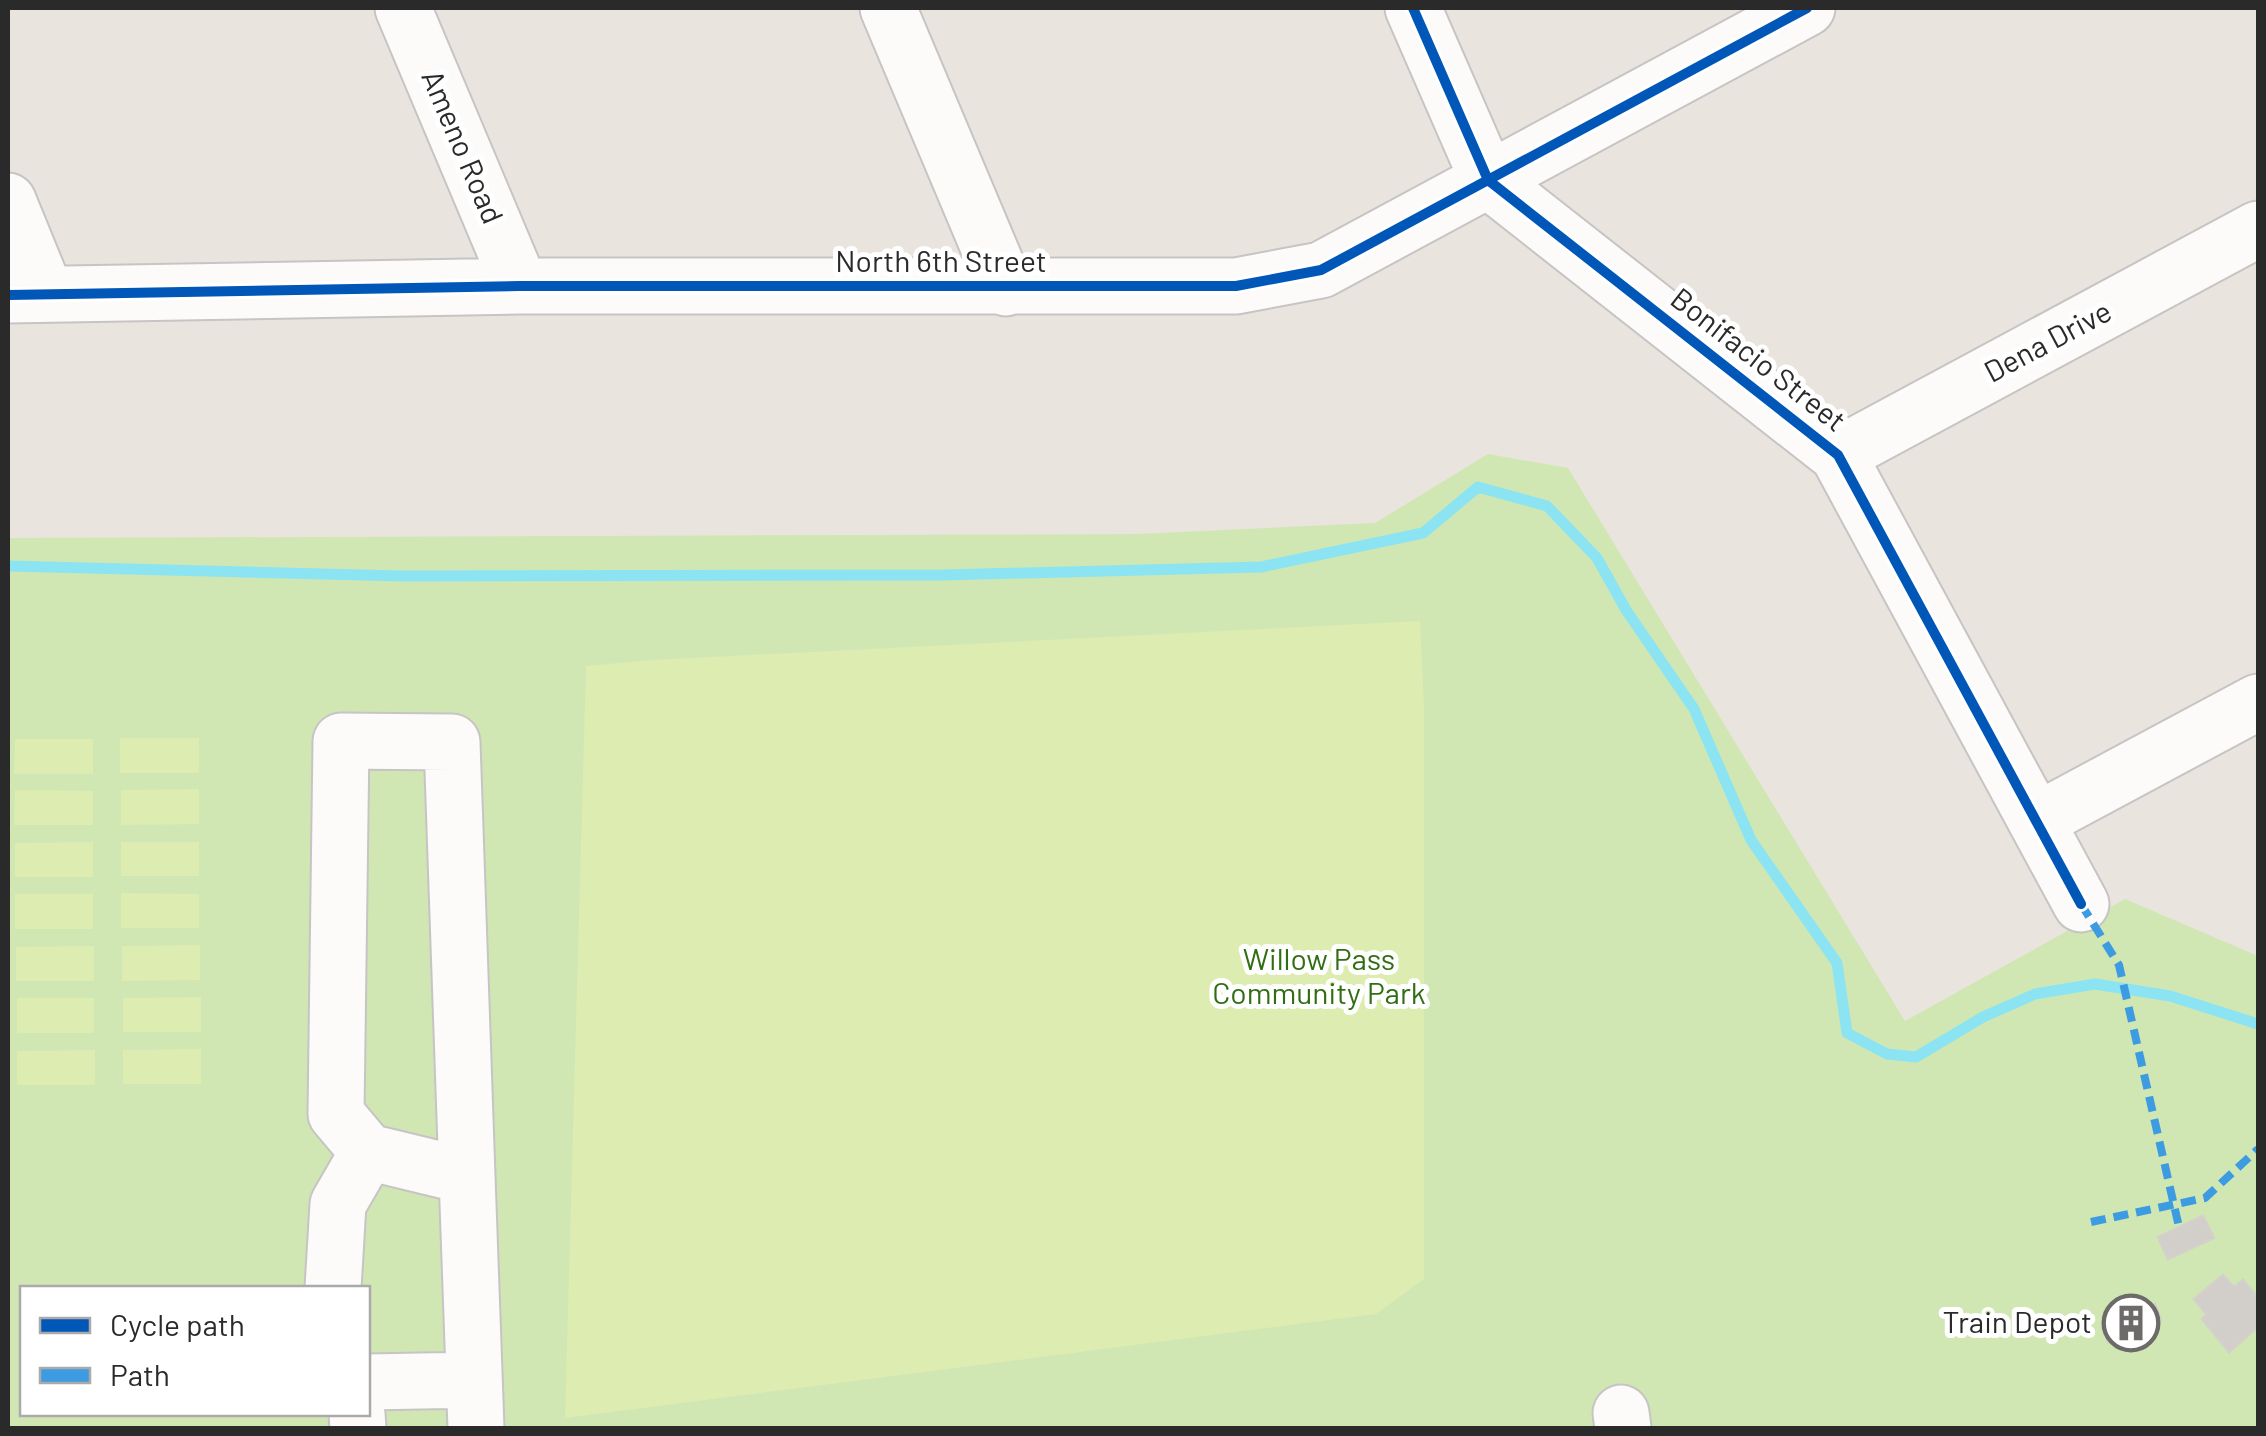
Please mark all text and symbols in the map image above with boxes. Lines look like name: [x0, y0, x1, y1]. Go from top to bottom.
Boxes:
street label: Ameno Road: [415, 64, 512, 228]
street label: North 6th Street: [835, 242, 1047, 278]
street label: Bonifacio Street: [1665, 279, 1854, 438]
street label: Dena Drive: [1977, 292, 2117, 389]
park label: Willow Pass Community Park: [1212, 940, 1426, 1010]
legend: [20, 1286, 370, 1416]
building icon: Train Depot: [2101, 1293, 2161, 1353]
place label: Train Depot: [1943, 1303, 2092, 1339]
text: Cycle path: [110, 1306, 245, 1342]
text: Path: [110, 1356, 170, 1392]

